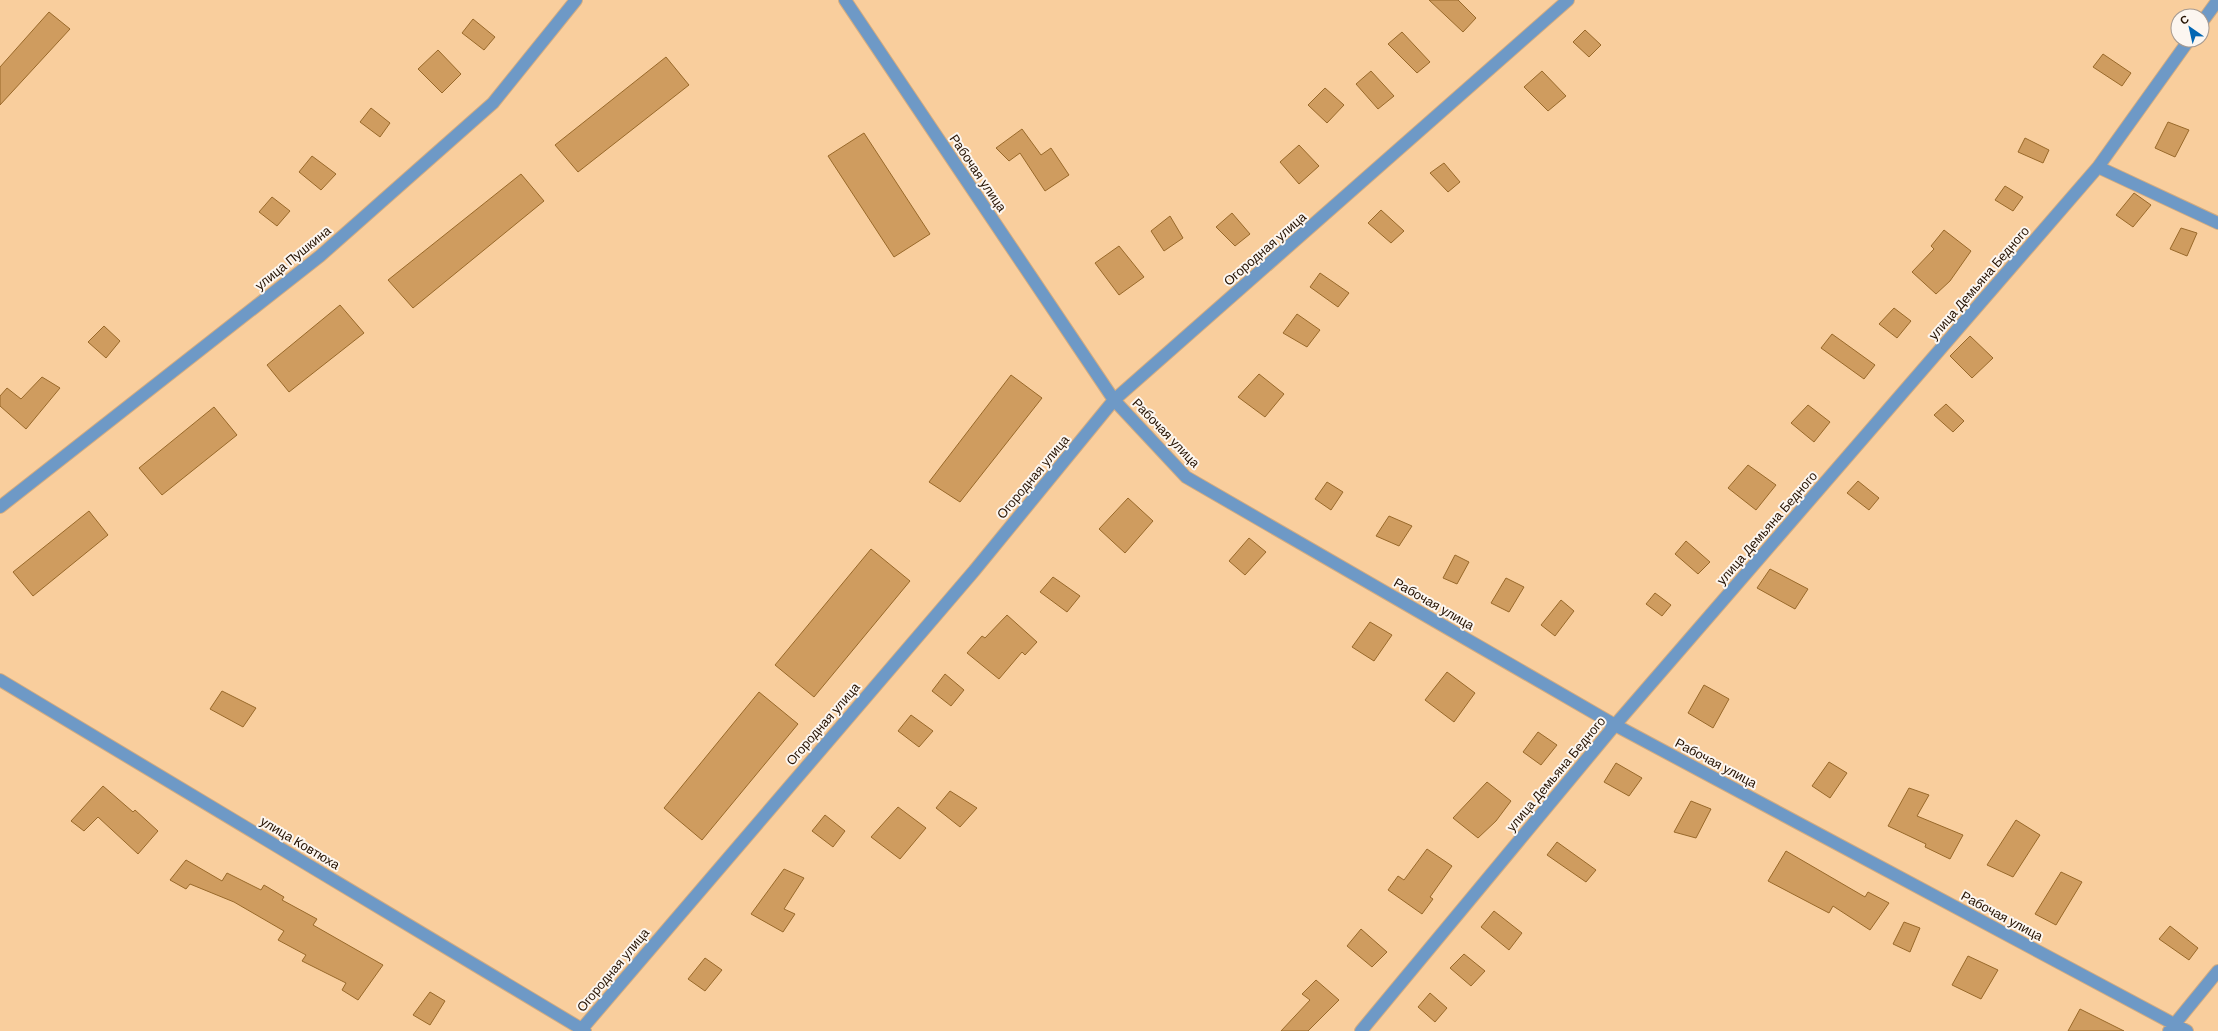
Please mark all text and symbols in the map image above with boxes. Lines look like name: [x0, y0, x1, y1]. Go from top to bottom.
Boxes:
north arrow: [2170, 8, 2210, 48]
text: С: [2177, 12, 2192, 28]
street label: Рабочая улица: [946, 131, 1011, 216]
street label: Огородная улица: [1220, 208, 1310, 290]
street label: улица Пушкина: [252, 222, 335, 294]
street label: улица Демьяна Бедного: [1925, 223, 2033, 343]
street label: Рабочая улица: [1129, 395, 1204, 472]
street label: Огородная улица: [993, 431, 1073, 522]
street label: улица Демьяна Бедного: [1713, 468, 1821, 588]
street label: Рабочая улица: [1391, 574, 1478, 634]
street label: Огородная улица: [782, 679, 864, 769]
street label: улица Демьяна Бедного: [1503, 713, 1609, 835]
street label: Рабочая улица: [1672, 734, 1760, 792]
street label: улица Ковтюха: [257, 813, 344, 874]
street label: Рабочая улица: [1958, 887, 2046, 945]
street label: Огородная улица: [573, 924, 653, 1015]

